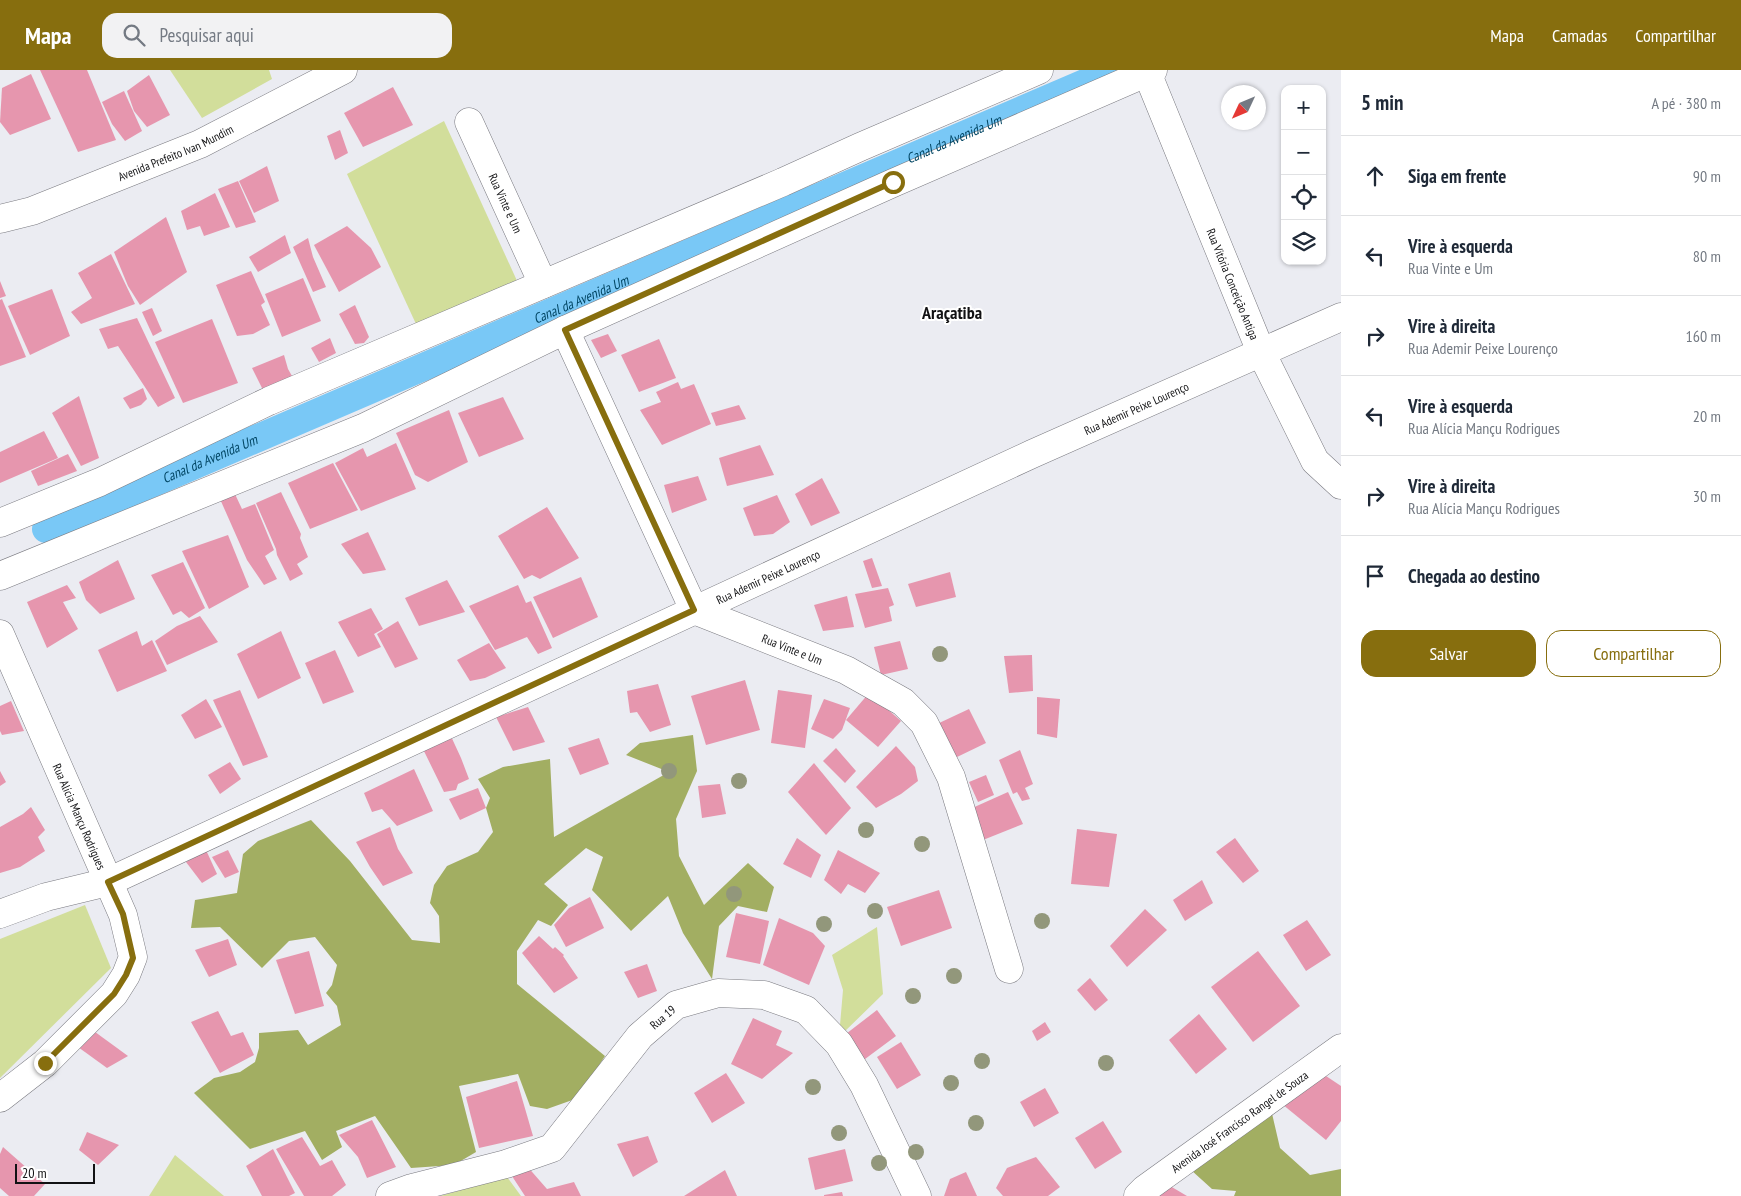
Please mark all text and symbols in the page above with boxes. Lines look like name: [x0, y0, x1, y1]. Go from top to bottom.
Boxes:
search box: [102, 13, 452, 58]
text: Mapa: [25, 20, 72, 51]
icon: search: [120, 21, 148, 49]
text: Pesquisar aqui: [160, 23, 254, 47]
text: Mapa: [1490, 24, 1524, 47]
text: Camadas: [1552, 24, 1607, 47]
text: Compartilhar: [1635, 24, 1716, 47]
north arrow: [1221, 85, 1266, 130]
map controls: [1281, 85, 1326, 265]
button: +: [1281, 85, 1326, 130]
text: 5 min: [1361, 89, 1403, 116]
text: A pé · 380 m: [1651, 93, 1721, 113]
water label: Canal da Avenida Um: [904, 110, 1005, 168]
street label: Avenida Prefeito Ivan Mundim: [116, 121, 236, 184]
button: −: [1281, 130, 1326, 175]
icon: ahead: [1361, 162, 1389, 190]
text: Siga em frente: [1408, 164, 1506, 188]
text: 90 m: [1693, 166, 1721, 186]
street label: Rua Vinte e Um: [486, 171, 526, 235]
route start: [882, 171, 905, 194]
button: locate: [1281, 175, 1326, 220]
button: layers: [1281, 220, 1326, 265]
street label: Rua Vitória Conceição Antiga: [1204, 226, 1263, 342]
text: Vire à esquerda: [1408, 234, 1513, 258]
icon: left: [1361, 242, 1389, 270]
text: 80 m: [1693, 246, 1721, 266]
text: Rua Vinte e Um: [1408, 258, 1493, 278]
water label: Canal da Avenida Um: [530, 271, 632, 328]
district label: Araçatiba: [921, 301, 982, 324]
text: Vire à direita: [1408, 314, 1495, 338]
icon: right: [1361, 322, 1389, 350]
text: 160 m: [1686, 326, 1721, 346]
text: Rua Ademir Peixe Lourenço: [1408, 338, 1558, 358]
street label: Rua Ademir Peixe Lourenço: [1082, 378, 1191, 438]
text: Vire à esquerda: [1408, 394, 1513, 418]
icon: left: [1361, 402, 1389, 430]
text: 20 m: [1693, 406, 1721, 426]
text: Rua Alícia Mançu Rodrigues: [1408, 418, 1560, 438]
water label: Canal da Avenida Um: [159, 430, 261, 487]
text: Vire à direita: [1408, 474, 1495, 498]
icon: right: [1361, 482, 1389, 510]
text: 30 m: [1693, 486, 1721, 506]
text: Rua Alícia Mançu Rodrigues: [1408, 498, 1560, 518]
street label: Rua Ademir Peixe Lourenço: [714, 546, 822, 607]
icon: arrive: [1361, 562, 1389, 590]
text: Chegada ao destino: [1408, 564, 1540, 588]
street label: Rua Vinte e Um: [760, 630, 825, 668]
button: Salvar: [1361, 630, 1536, 677]
button: Compartilhar: [1546, 630, 1721, 677]
street label: Rua Alícia Mançu Rodrigues: [50, 761, 110, 872]
street label: Rua 19: [646, 1002, 678, 1032]
route end: [34, 1052, 57, 1075]
street label: Avenida José Francisco Rangel de Souza: [1168, 1067, 1311, 1175]
scale bar: [15, 1161, 95, 1184]
text: 20 m: [22, 1164, 47, 1182]

